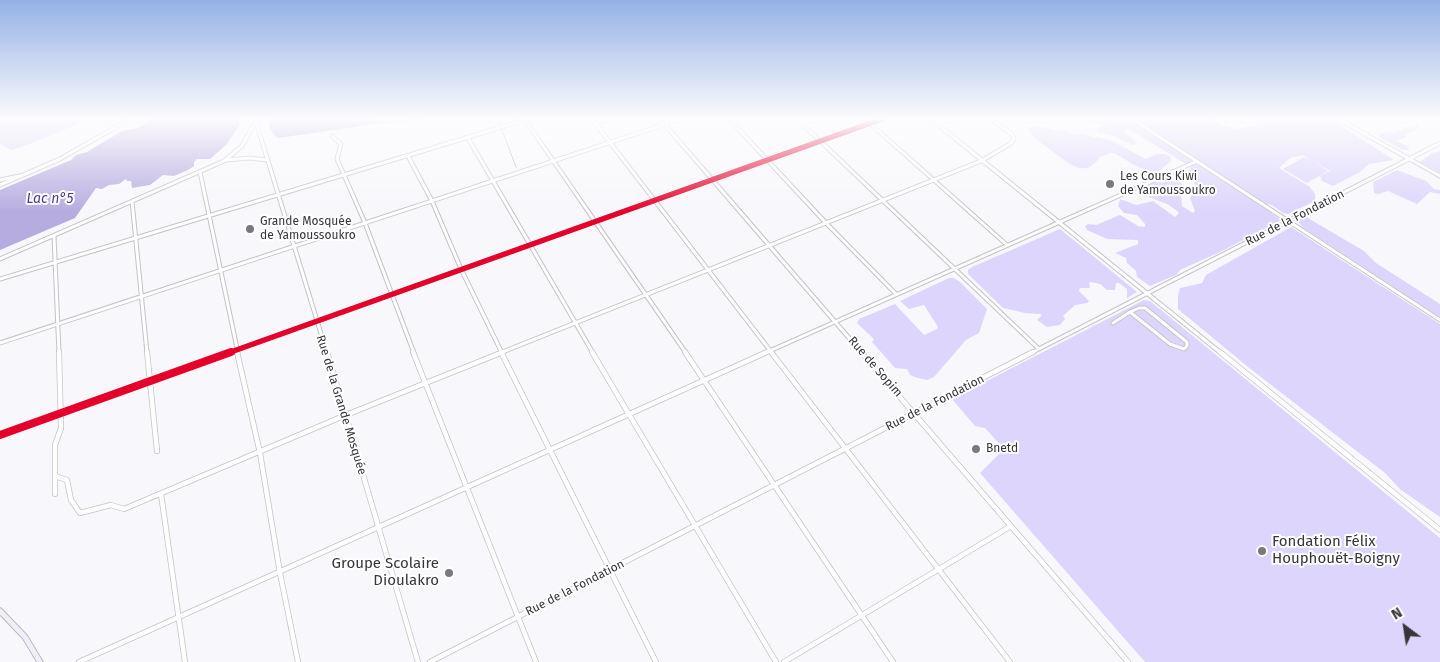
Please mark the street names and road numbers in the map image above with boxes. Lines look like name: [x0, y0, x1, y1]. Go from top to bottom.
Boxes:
street label: Rue de la Fondation: [1243, 187, 1347, 249]
street label: Rue de la Grande Mosquée: [313, 333, 369, 477]
street label: Rue de Sopim: [845, 334, 905, 400]
street label: Rue de la Fondation: [883, 372, 987, 434]
street label: Rue de la Fondation: [523, 557, 627, 619]

